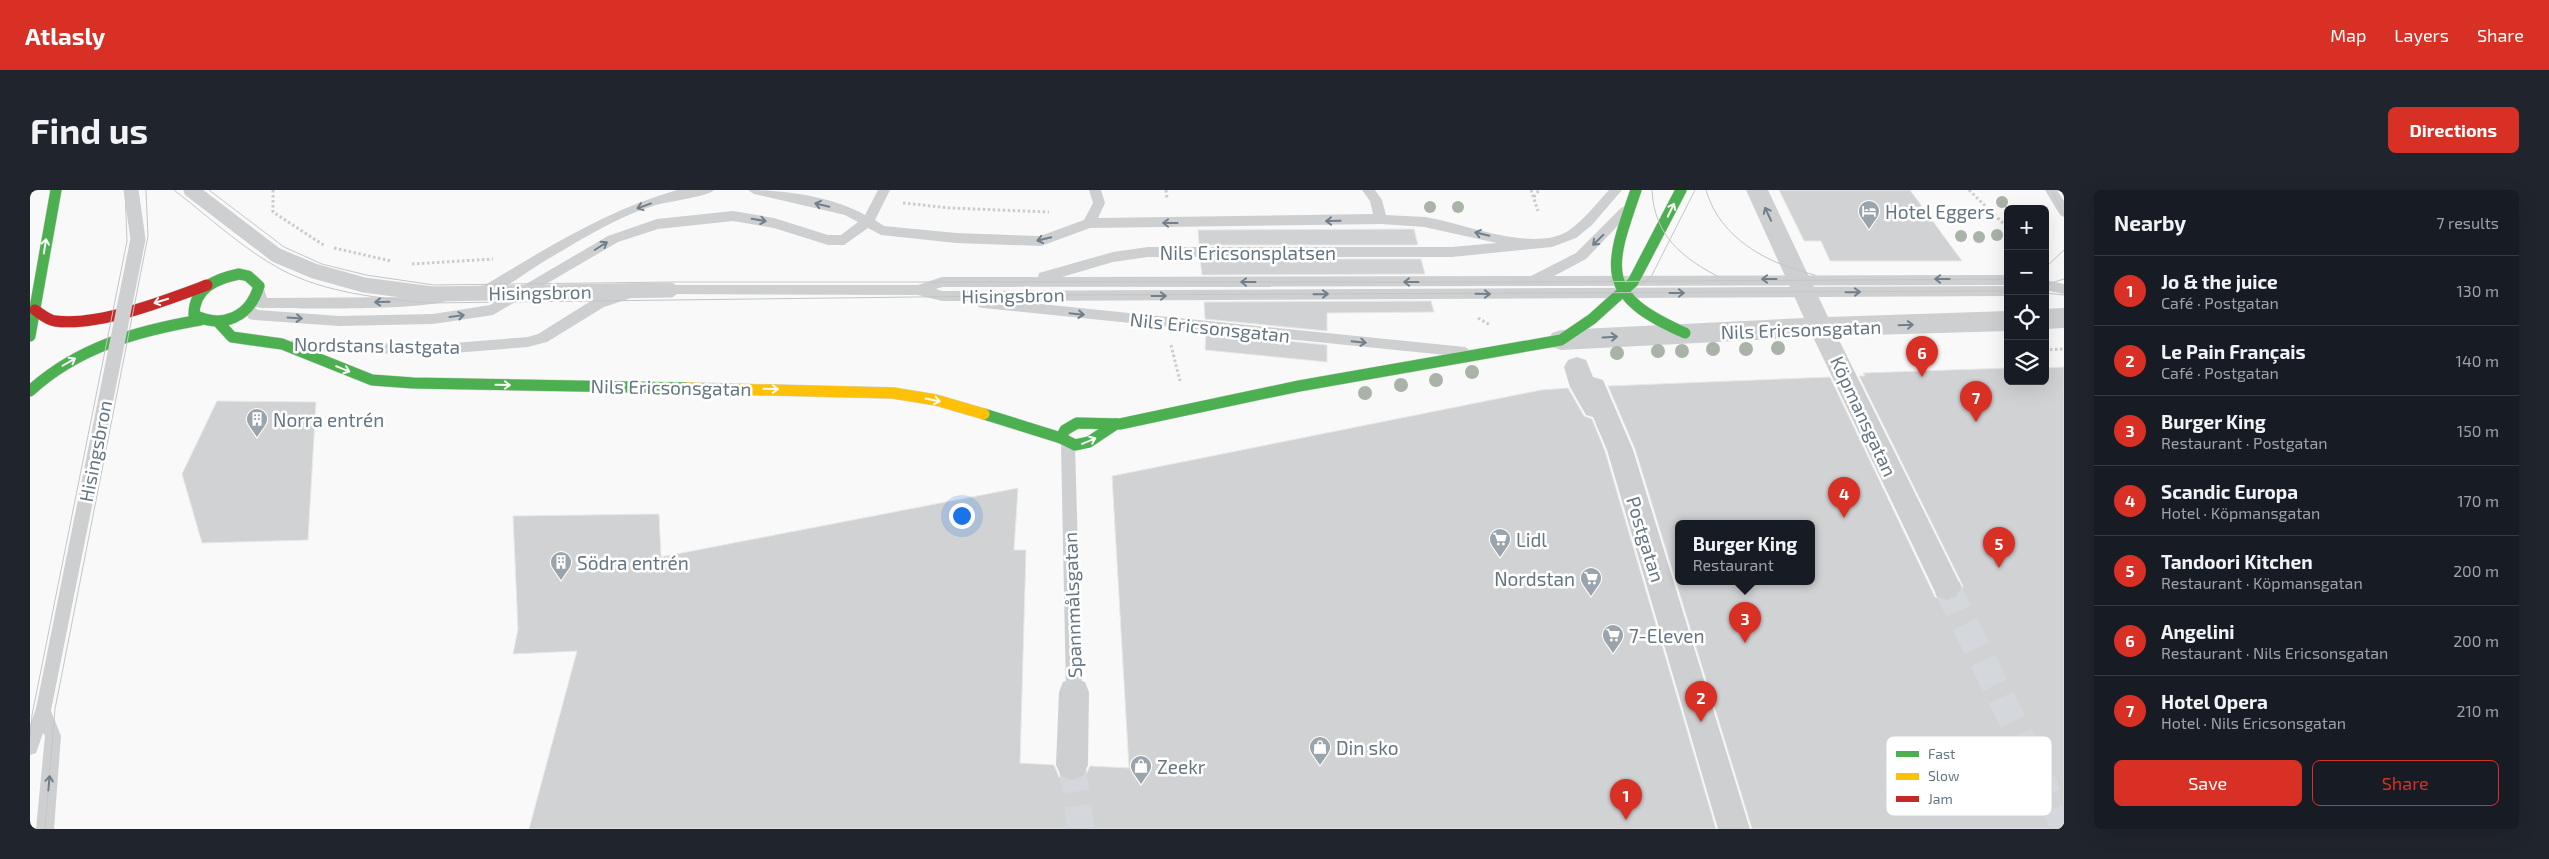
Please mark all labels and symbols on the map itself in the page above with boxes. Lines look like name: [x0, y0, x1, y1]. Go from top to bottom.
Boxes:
hotel icon: Hotel Eggers: [1857, 199, 1881, 230]
one-way arrow: [815, 200, 831, 209]
place label: Hotel Eggers: [1885, 200, 1995, 223]
one-way arrow: [637, 202, 652, 211]
one-way arrow: [1667, 203, 1676, 218]
one-way arrow: [1763, 207, 1773, 222]
one-way arrow: [750, 216, 766, 226]
one-way arrow: [1325, 216, 1341, 226]
one-way arrow: [1162, 218, 1178, 228]
one-way arrow: [1475, 229, 1491, 238]
one-way arrow: [1592, 234, 1604, 246]
one-way arrow: [1036, 235, 1052, 244]
one-way arrow: [40, 239, 50, 255]
one-way arrow: [594, 241, 608, 251]
street label: Nils Ericsonsplatsen: [1160, 241, 1336, 264]
one-way arrow: [1761, 274, 1778, 284]
one-way arrow: [1934, 274, 1950, 284]
one-way arrow: [1241, 277, 1257, 287]
one-way arrow: [1403, 277, 1420, 287]
street label: Hisingsbron: [488, 280, 592, 304]
street label: Hisingsbron: [961, 283, 1065, 307]
one-way arrow: [1844, 287, 1861, 297]
one-way arrow: [1669, 288, 1685, 298]
one-way arrow: [1312, 289, 1329, 299]
one-way arrow: [1475, 289, 1491, 298]
one-way arrow: [1150, 291, 1166, 301]
one-way arrow: [154, 297, 170, 307]
one-way arrow: [374, 298, 390, 307]
street label: Nils Ericsonsgatan: [1129, 307, 1291, 347]
one-way arrow: [1069, 309, 1085, 319]
one-way arrow: [449, 310, 465, 320]
one-way arrow: [287, 313, 303, 322]
street label: Nils Ericsonsgatan: [1720, 315, 1882, 343]
one-way arrow: [1898, 320, 1914, 330]
street label: Nordstans lastgata: [294, 332, 460, 358]
one-way arrow: [1602, 332, 1618, 341]
pin: 6: [1906, 336, 1938, 377]
one-way arrow: [1350, 338, 1366, 347]
street label: Köpmansgatan: [1826, 352, 1902, 480]
one-way arrow: [61, 357, 76, 367]
one-way arrow: [335, 364, 350, 374]
street label: Nils Ericsonsgatan: [590, 374, 752, 400]
one-way arrow: [494, 380, 511, 390]
pin: 7: [1960, 381, 1992, 422]
one-way arrow: [762, 384, 778, 394]
one-way arrow: [924, 395, 940, 405]
street label: Hisingsbron: [74, 398, 116, 504]
building icon: Norra entrén: [245, 407, 269, 438]
place label: Norra entrén: [273, 408, 384, 431]
one-way arrow: [1081, 436, 1096, 446]
pin: 4: [1828, 477, 1860, 518]
street label: Postgatan: [1622, 493, 1670, 585]
your location: [949, 503, 975, 529]
supermarket icon: Lidl: [1488, 527, 1512, 558]
pin: 5: [1983, 527, 2015, 568]
place label: Lidl: [1516, 528, 1547, 551]
street label: Spannmålsgatan: [1058, 532, 1086, 678]
building icon: Södra entrén: [549, 550, 573, 581]
place label: Södra entrén: [577, 551, 689, 574]
supermarket icon: Nordstan: [1579, 566, 1603, 597]
place label: Nordstan: [1494, 567, 1575, 590]
pin: 3: [1729, 602, 1761, 643]
supermarket icon: 7-Eleven: [1601, 623, 1625, 654]
place label: 7-Eleven: [1629, 624, 1705, 647]
pin: 2: [1685, 681, 1717, 722]
shop icon: Din sko: [1308, 735, 1332, 766]
place label: Din sko: [1336, 736, 1398, 759]
legend: [1886, 736, 2052, 816]
text: Fast: [1928, 745, 1955, 762]
shop icon: Zeekr: [1129, 754, 1153, 785]
place label: Zeekr: [1157, 755, 1206, 778]
text: Slow: [1928, 767, 1960, 784]
one-way arrow: [44, 775, 54, 791]
pin: 1: [1610, 779, 1642, 820]
text: Jam: [1928, 790, 1953, 807]

